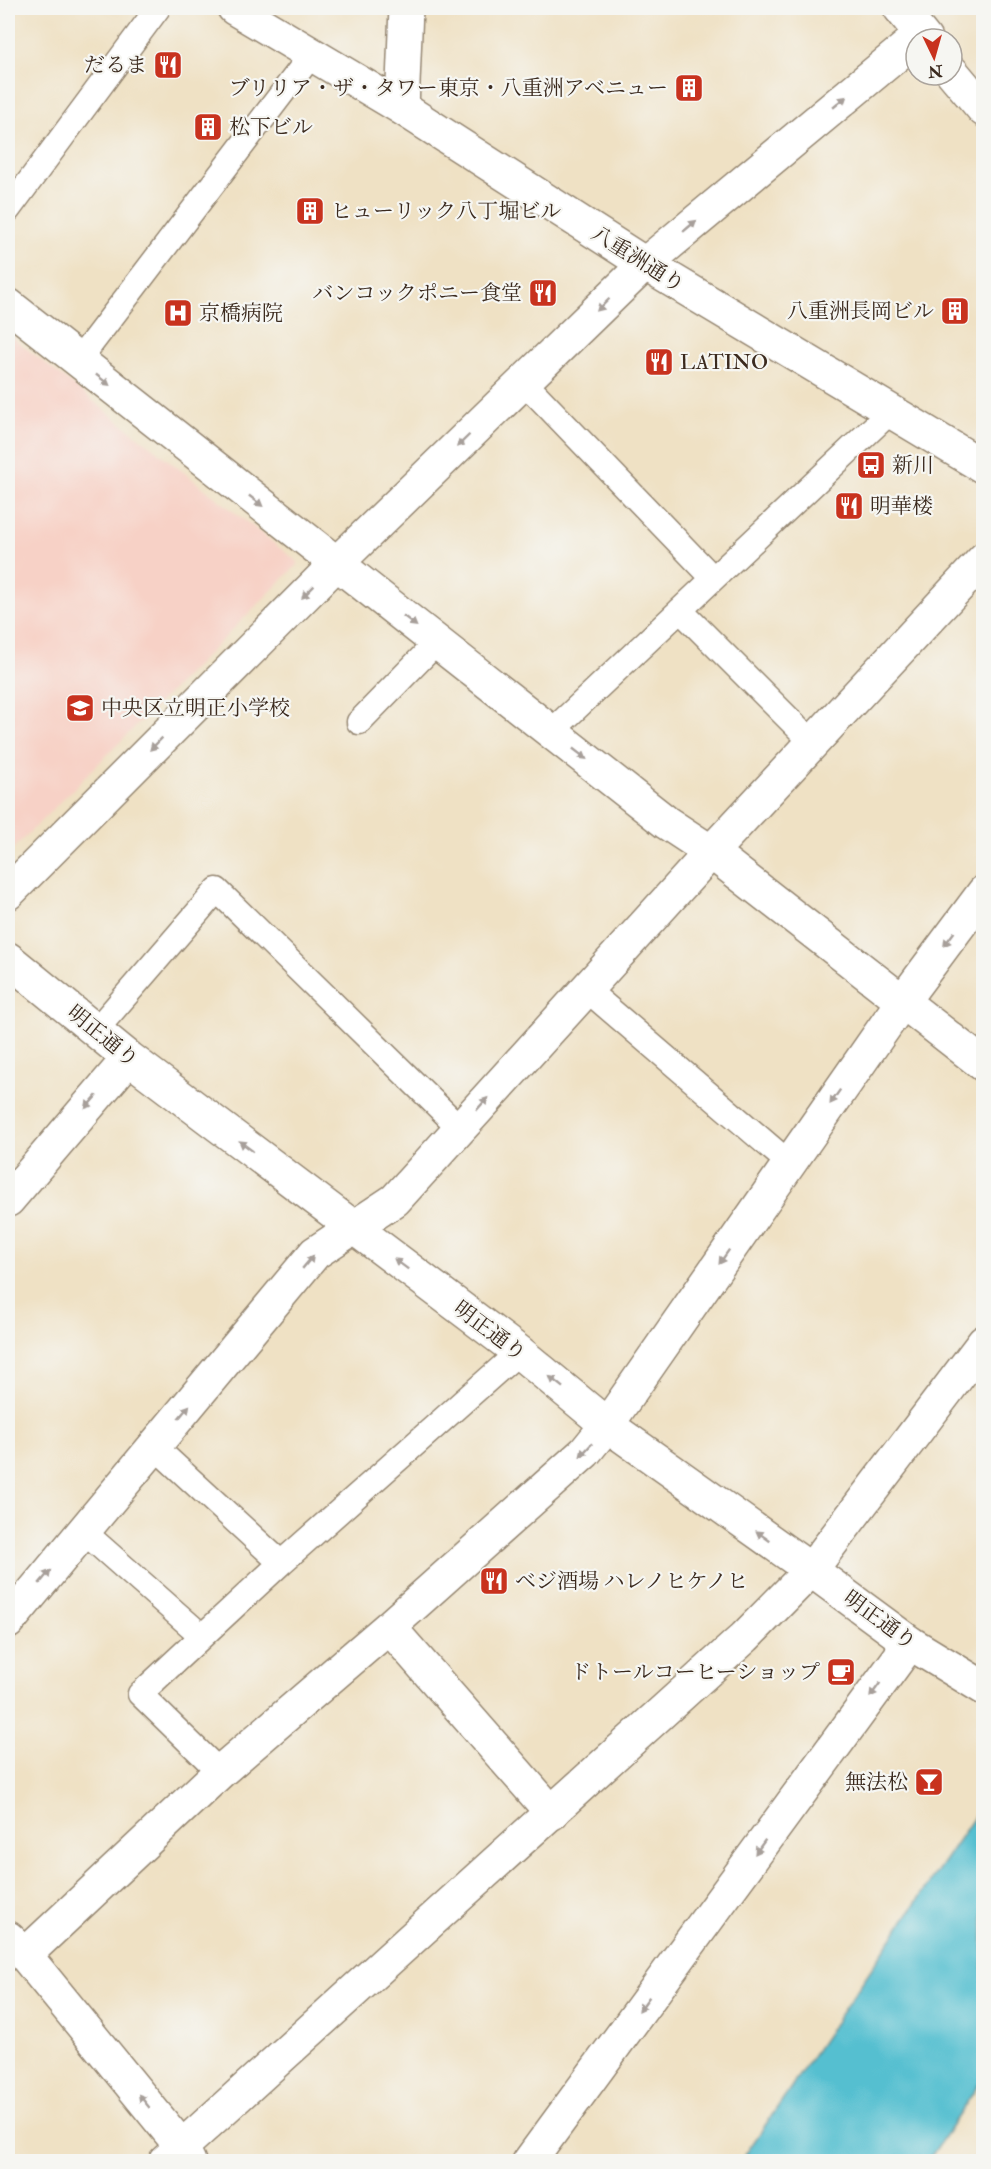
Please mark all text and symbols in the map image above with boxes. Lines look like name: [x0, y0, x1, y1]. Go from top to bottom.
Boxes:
north arrow: [904, 27, 964, 87]
restaurant icon: だるま: [152, 49, 184, 81]
place label: だるま: [84, 52, 147, 79]
text: N: [927, 60, 944, 82]
building icon: ブリリア・ザ・タワー東京・八重洲アベニュー: [673, 72, 705, 104]
place label: ブリリア・ザ・タワー東京・八重洲アベニュー: [229, 75, 668, 102]
one-way arrow: [832, 96, 847, 109]
building icon: 松下ビル: [192, 111, 224, 143]
place label: 松下ビル: [229, 114, 313, 141]
building icon: ヒューリック八丁堀ビル: [294, 195, 326, 227]
place label: ヒューリック八丁堀ビル: [331, 198, 561, 225]
street label: 八重洲通り: [586, 220, 689, 299]
one-way arrow: [682, 220, 698, 233]
restaurant icon: バンコックポニー食堂: [527, 277, 559, 309]
place label: バンコックポニー食堂: [312, 280, 522, 307]
building icon: 八重洲長岡ビル: [939, 295, 971, 327]
hospital icon: 京橋病院: [162, 297, 194, 329]
one-way arrow: [597, 298, 611, 312]
place label: 八重洲長岡ビル: [787, 298, 934, 325]
place label: 京橋病院: [199, 300, 283, 327]
restaurant icon: LATINO: [643, 346, 675, 378]
place label: LATINO: [680, 349, 768, 376]
one-way arrow: [95, 374, 111, 387]
one-way arrow: [456, 434, 471, 448]
bus stop icon: 新川: [855, 449, 887, 481]
place label: 新川: [892, 452, 934, 479]
restaurant icon: 明華楼: [833, 490, 865, 522]
place label: 明華楼: [870, 493, 933, 520]
one-way arrow: [248, 495, 264, 508]
one-way arrow: [302, 584, 316, 598]
one-way arrow: [402, 614, 418, 627]
school or university icon: 中央区立明正小学校: [64, 692, 96, 724]
place label: 中央区立明正小学校: [101, 695, 290, 722]
one-way arrow: [149, 737, 163, 751]
one-way arrow: [572, 748, 588, 761]
one-way arrow: [943, 931, 955, 946]
street label: 明正通り: [62, 999, 144, 1073]
one-way arrow: [829, 1089, 841, 1105]
one-way arrow: [85, 1094, 98, 1109]
one-way arrow: [475, 1096, 489, 1111]
one-way arrow: [238, 1140, 254, 1153]
one-way arrow: [718, 1249, 730, 1265]
one-way arrow: [301, 1254, 314, 1269]
one-way arrow: [394, 1258, 409, 1270]
street label: 明正通り: [448, 1295, 531, 1367]
one-way arrow: [548, 1376, 564, 1389]
one-way arrow: [177, 1405, 190, 1420]
one-way arrow: [580, 1442, 593, 1457]
one-way arrow: [756, 1530, 772, 1542]
restaurant icon: ベジ酒場 ハレノヒケノヒ: [478, 1565, 510, 1597]
place label: ベジ酒場 ハレノヒケノヒ: [515, 1568, 748, 1595]
one-way arrow: [38, 1570, 51, 1585]
street label: 明正通り: [838, 1585, 922, 1656]
cafe icon: ドトールコーヒーショップ: [825, 1656, 857, 1688]
place label: ドトールコーヒーショップ: [570, 1659, 820, 1686]
one-way arrow: [870, 1683, 882, 1698]
bar icon: 無法松: [913, 1766, 945, 1798]
place label: 無法松: [845, 1769, 908, 1796]
one-way arrow: [754, 1839, 766, 1855]
one-way arrow: [639, 1997, 651, 2012]
one-way arrow: [139, 2093, 151, 2108]

